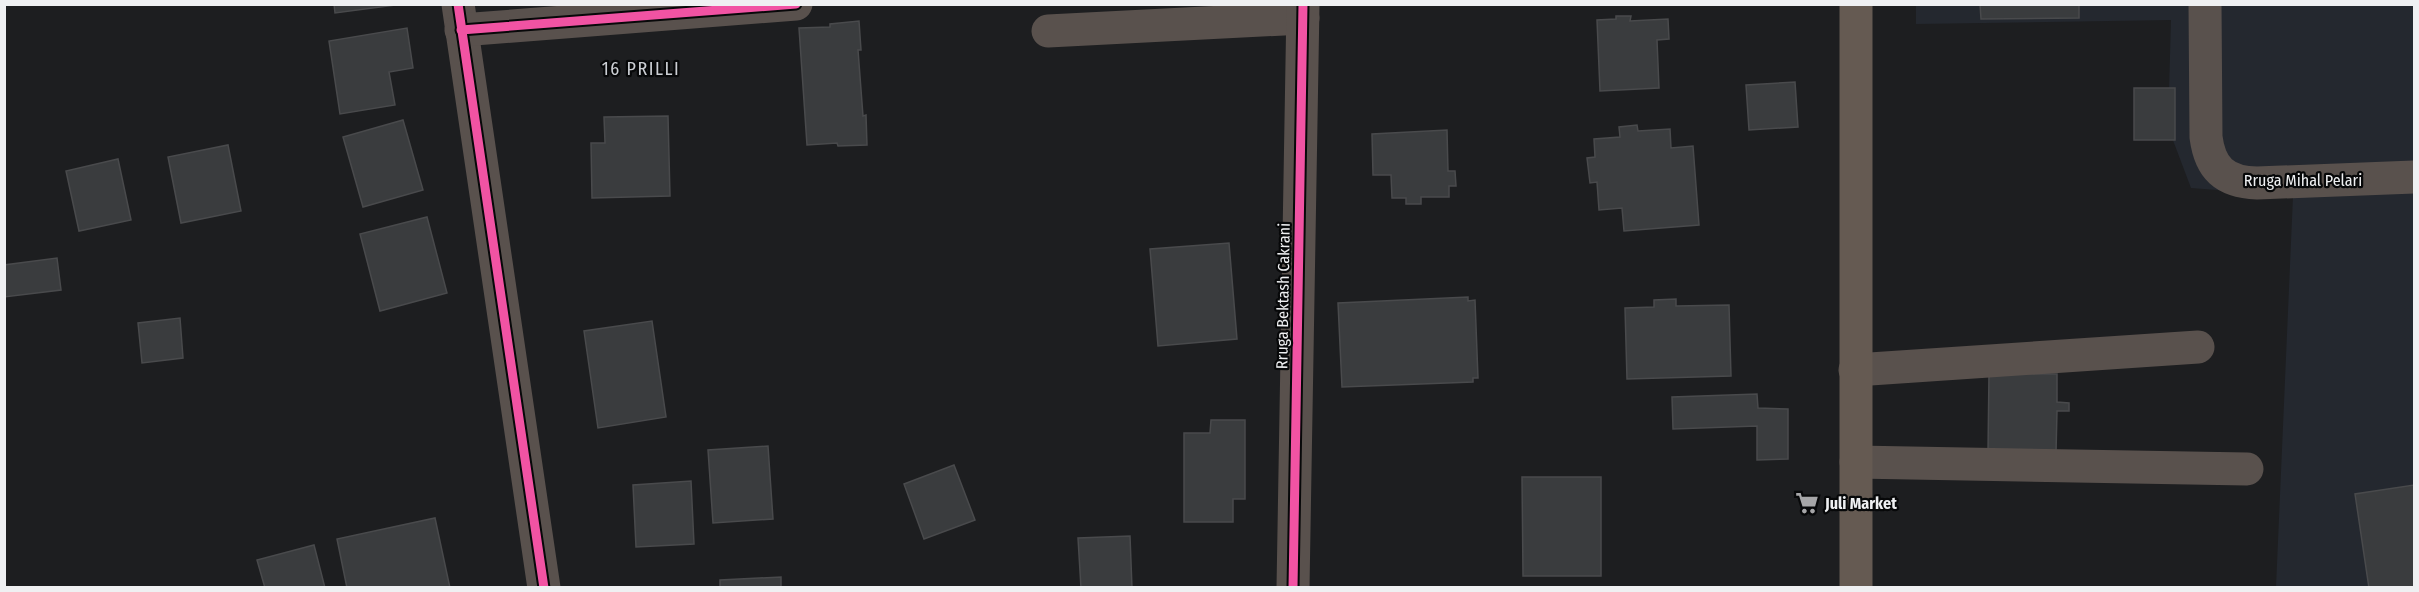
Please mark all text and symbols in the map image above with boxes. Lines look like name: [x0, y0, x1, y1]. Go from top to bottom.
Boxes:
district label: 16 PRILLI: [602, 58, 680, 80]
street label: Rruga Mihal Pelari: [2244, 171, 2362, 190]
street label: Rruga Bektash Cakrani: [1272, 223, 1294, 369]
supermarket icon: Juli Market: [1794, 490, 1820, 516]
place label: Juli Market: [1824, 494, 1897, 513]

